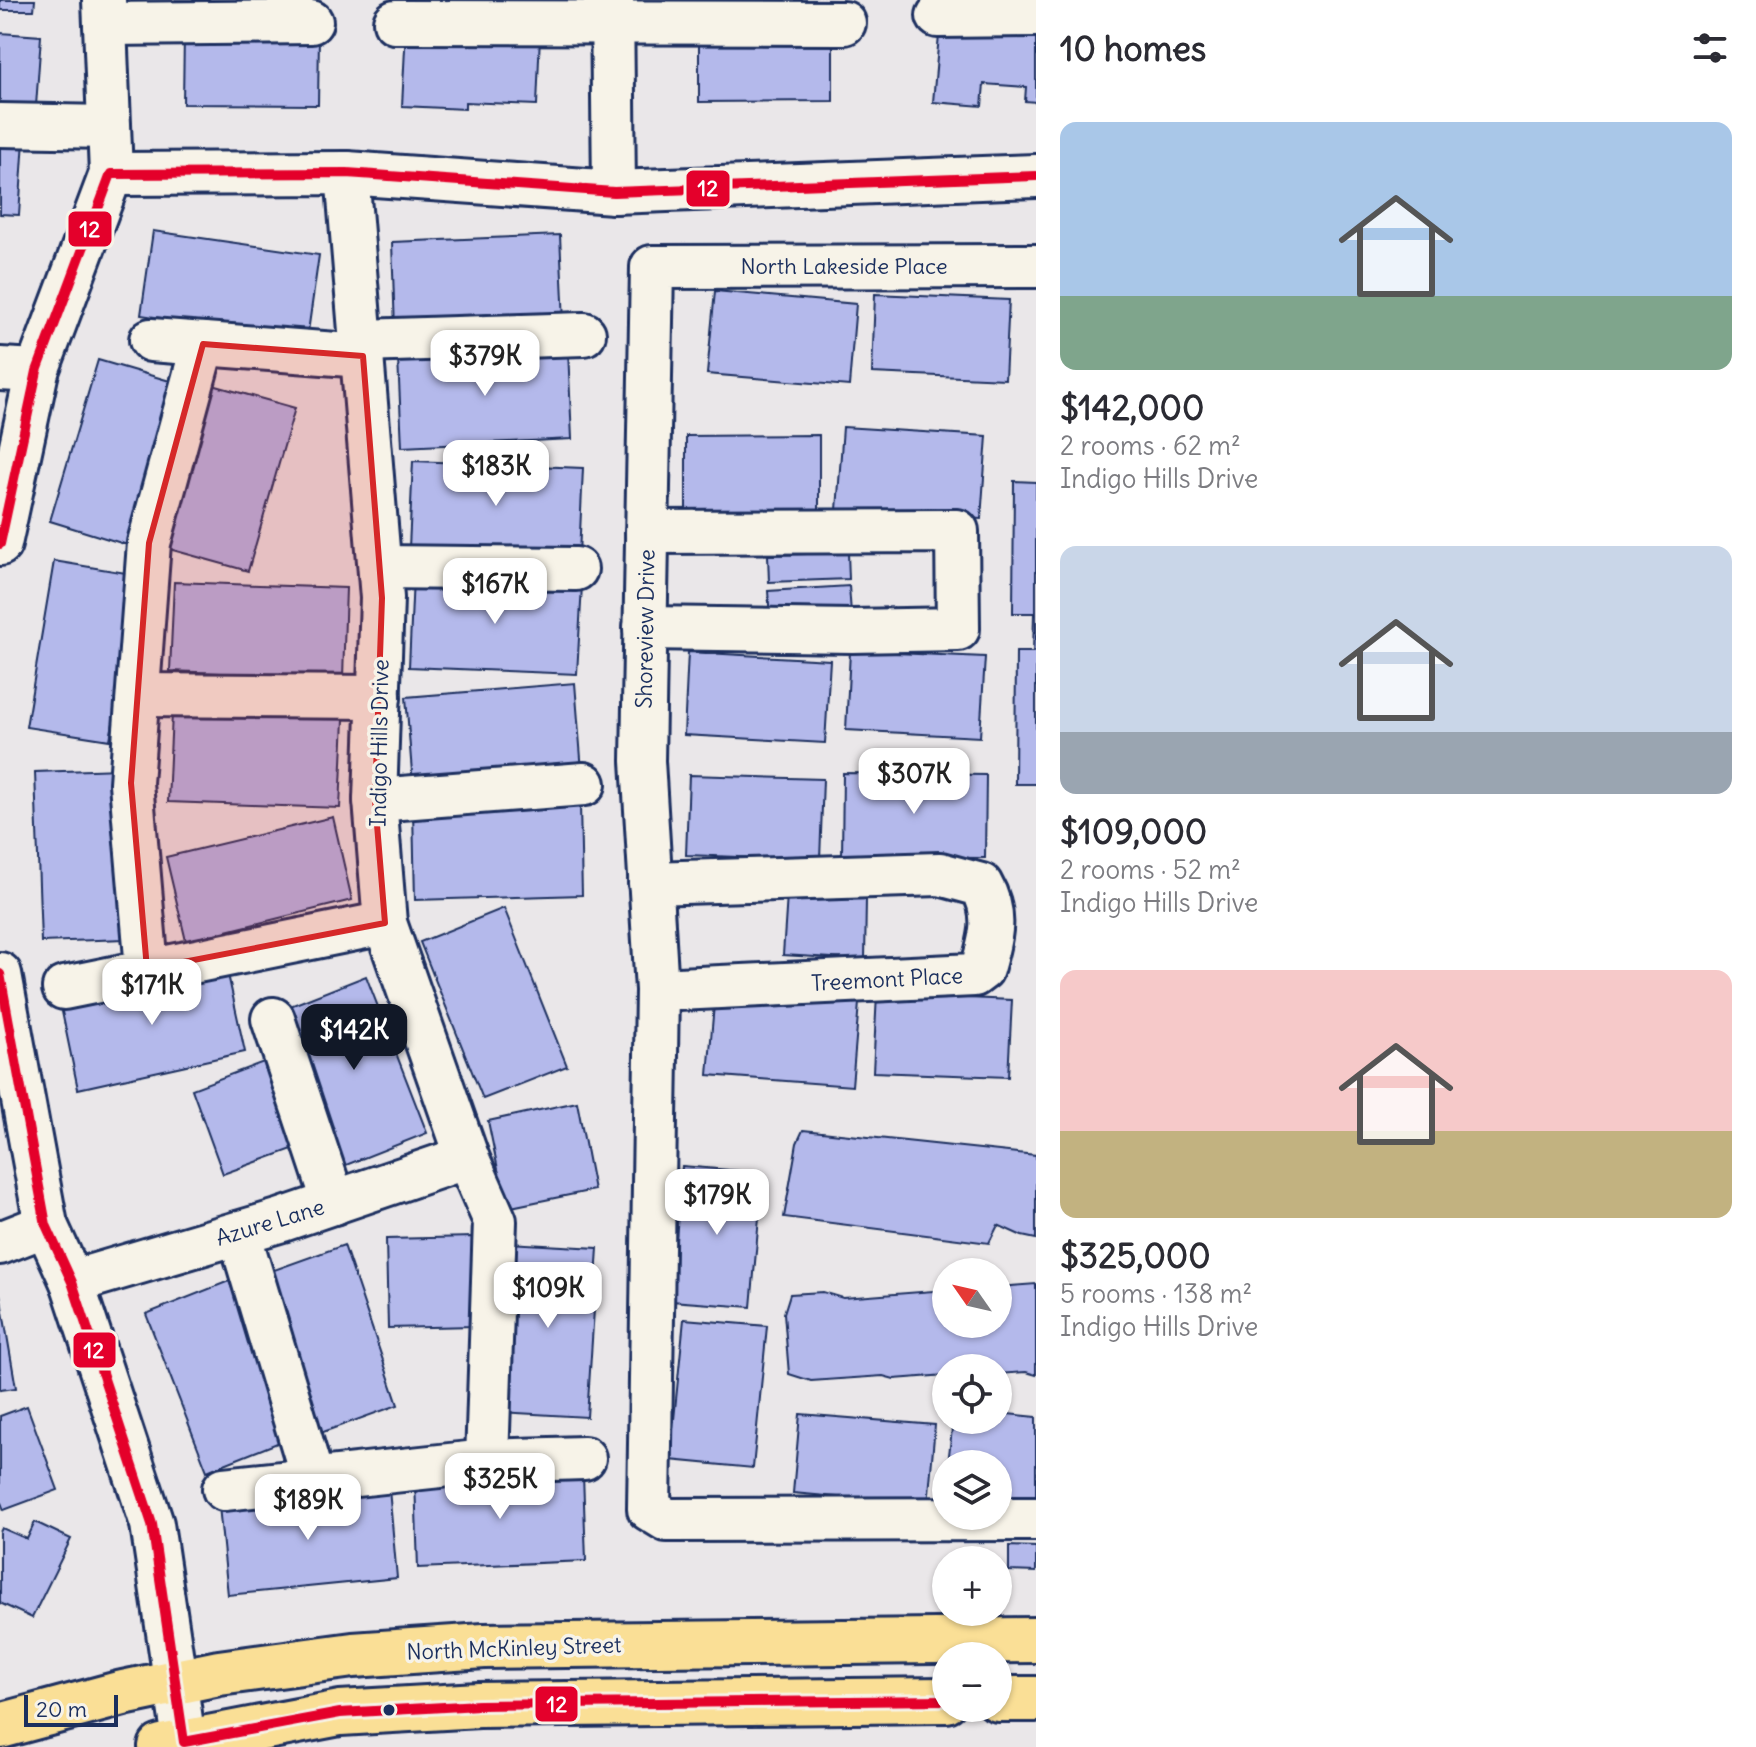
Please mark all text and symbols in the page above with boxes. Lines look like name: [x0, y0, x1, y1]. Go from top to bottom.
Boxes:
icon: filters: [1688, 26, 1732, 70]
text: 10 homes: [1060, 27, 1206, 70]
line badge: 12: [685, 169, 731, 208]
text: 12: [698, 174, 718, 202]
icon: home: [1324, 174, 1468, 318]
line badge: 12: [67, 210, 113, 248]
text: 12: [80, 215, 100, 243]
street label: North Lakeside Place: [740, 252, 948, 280]
pin: $379K: [429, 330, 541, 398]
text: $379K: [449, 339, 521, 372]
text: $142,000: [1060, 386, 1204, 429]
text: 2 rooms · 62 m²: [1060, 429, 1241, 462]
pin: $183K: [440, 440, 552, 508]
text: $183K: [461, 449, 531, 482]
text: Indigo Hills Drive: [1060, 462, 1258, 495]
street label: Shoreview Drive: [630, 549, 660, 709]
pin: $167K: [439, 558, 551, 626]
text: $167K: [461, 567, 529, 600]
icon: home: [1324, 598, 1468, 742]
street label: Indigo Hills Drive: [364, 659, 394, 827]
pin: $307K: [858, 748, 970, 816]
text: $307K: [877, 757, 951, 790]
text: $109,000: [1060, 810, 1207, 853]
text: 2 rooms · 52 m²: [1060, 853, 1241, 886]
text: Indigo Hills Drive: [1060, 886, 1258, 919]
pin: $171K: [96, 959, 208, 1027]
street label: Treemont Place: [810, 961, 964, 997]
text: $171K: [120, 968, 184, 1001]
pin: $142K: [298, 1004, 410, 1072]
text: $142K: [319, 1013, 389, 1046]
icon: home: [1324, 1022, 1468, 1166]
pin: $179K: [661, 1169, 773, 1237]
text: $179K: [683, 1178, 751, 1211]
street label: Azure Lane: [212, 1192, 328, 1252]
text: $325,000: [1060, 1234, 1211, 1277]
north arrow: [932, 1258, 1012, 1338]
map controls: [932, 1258, 1012, 1722]
pin: $109K: [492, 1262, 604, 1330]
text: $109K: [512, 1271, 584, 1304]
text: 5 rooms · 138 m²: [1060, 1277, 1252, 1310]
text: Indigo Hills Drive: [1060, 1310, 1258, 1343]
line badge: 12: [72, 1331, 117, 1369]
text: 12: [84, 1336, 104, 1364]
button: locate: [932, 1354, 1012, 1434]
button: layers: [932, 1450, 1012, 1530]
pin: $325K: [444, 1453, 556, 1521]
text: $325K: [463, 1462, 537, 1495]
pin: $189K: [252, 1474, 364, 1542]
text: $189K: [273, 1483, 343, 1516]
button: +: [932, 1546, 1012, 1626]
street label: North McKinley Street: [406, 1630, 622, 1666]
button: −: [932, 1642, 1012, 1722]
line badge: 12: [534, 1685, 579, 1723]
text: 12: [547, 1690, 567, 1718]
scale bar: [24, 1691, 118, 1727]
text: 20 m: [36, 1695, 87, 1723]
unlabelled marker: [381, 1702, 397, 1718]

